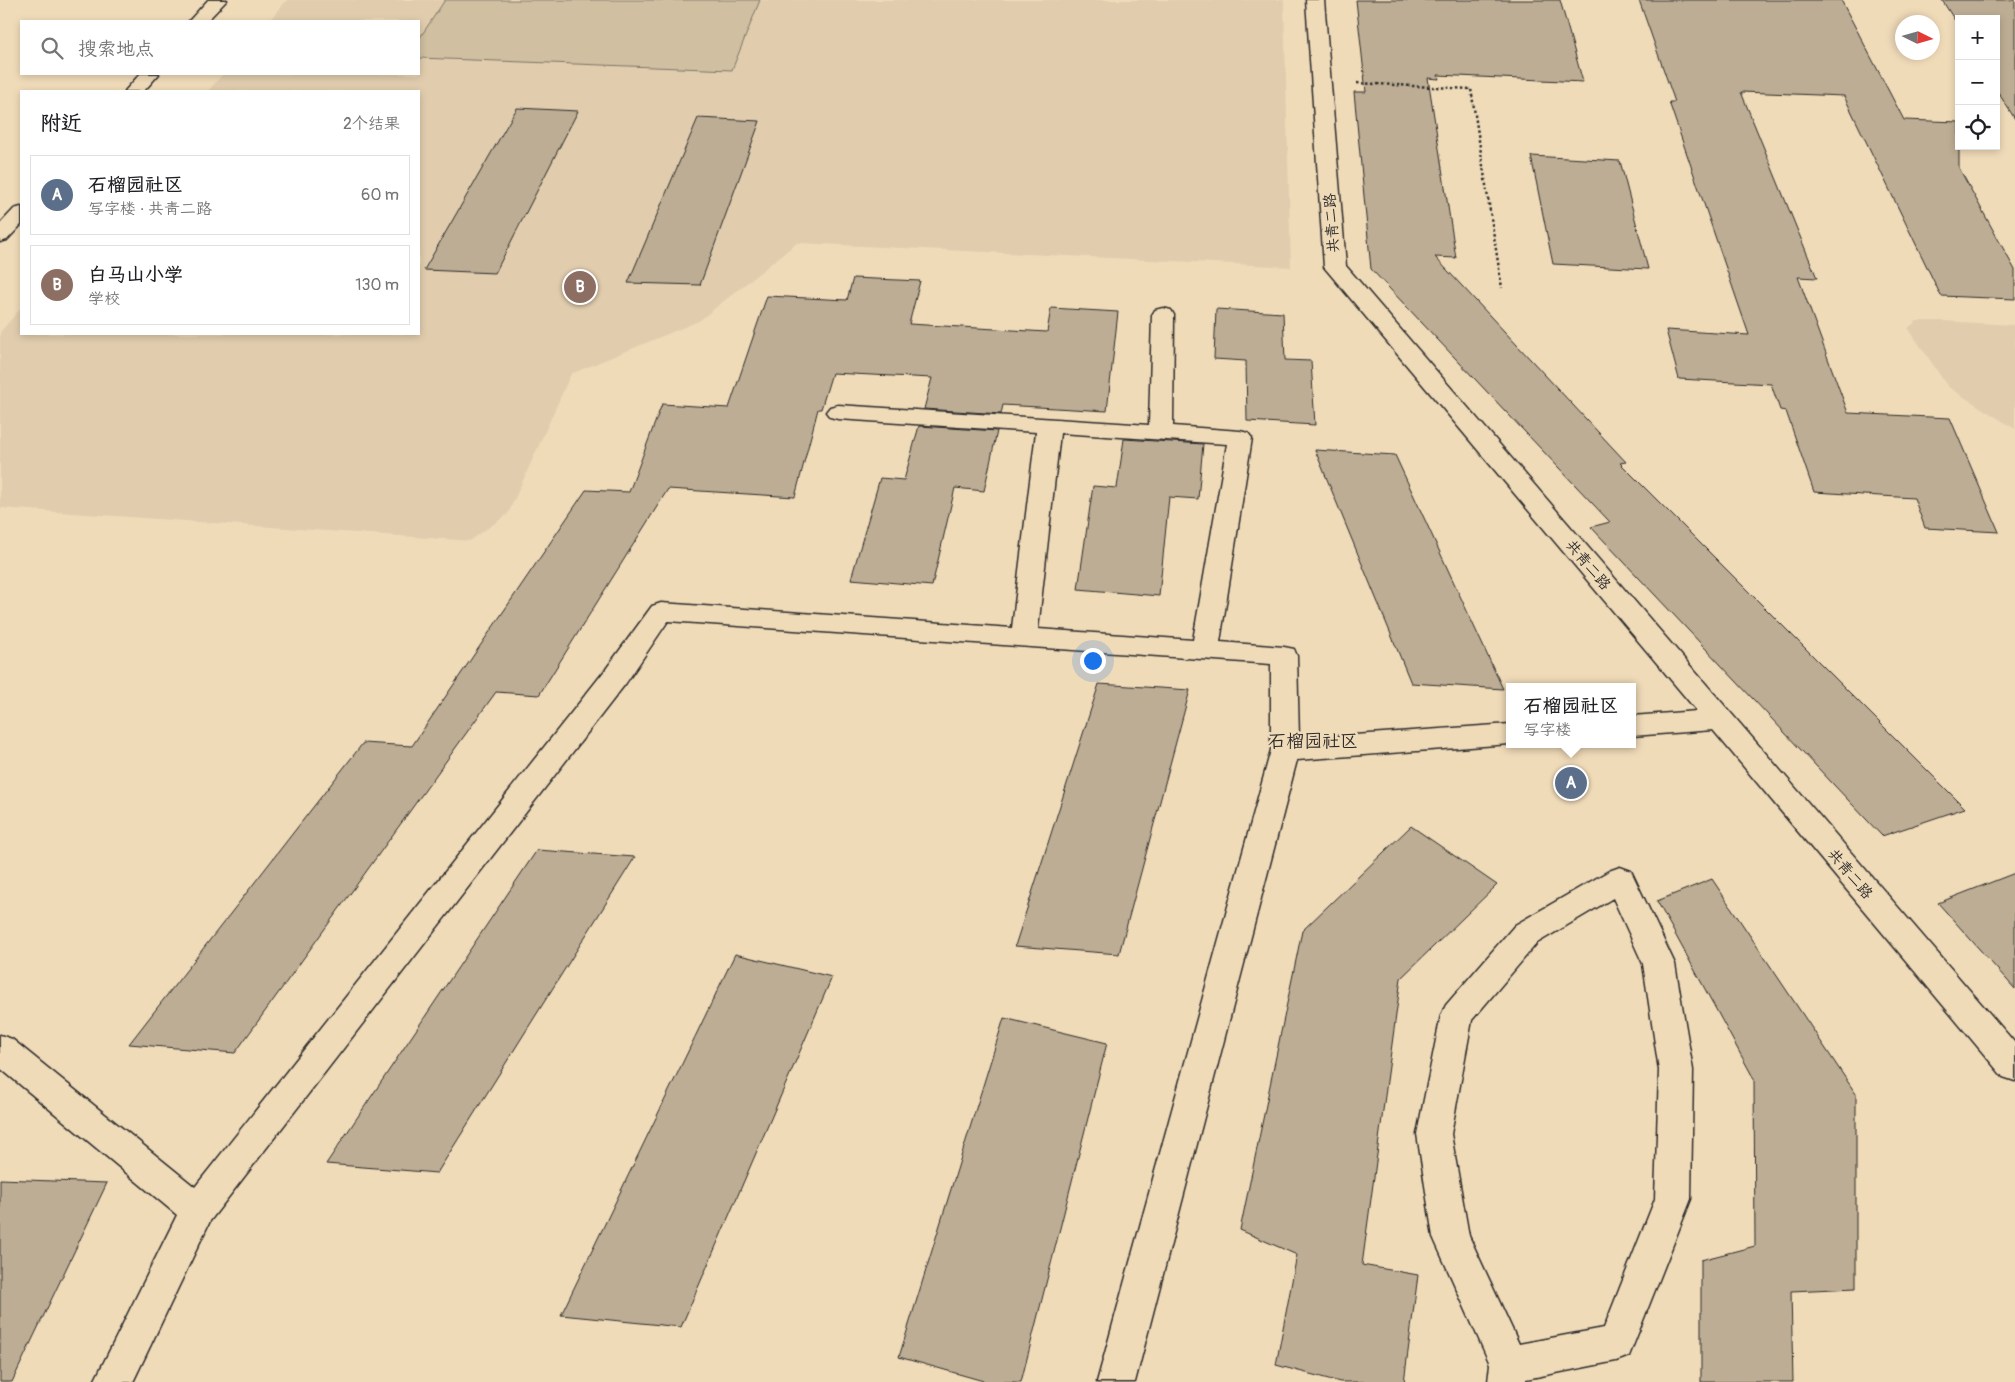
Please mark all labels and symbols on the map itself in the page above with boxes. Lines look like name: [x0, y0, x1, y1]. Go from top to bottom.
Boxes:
north arrow: [1895, 15, 1940, 60]
street label: 共青二路: [1320, 192, 1344, 254]
pin: B: [564, 268, 596, 306]
street label: 共青二路: [1561, 536, 1615, 594]
your location: [1080, 648, 1106, 674]
district label: 石榴园社区: [1268, 730, 1358, 753]
pin: A: [1555, 764, 1587, 802]
street label: 共青二路: [1823, 845, 1877, 903]

